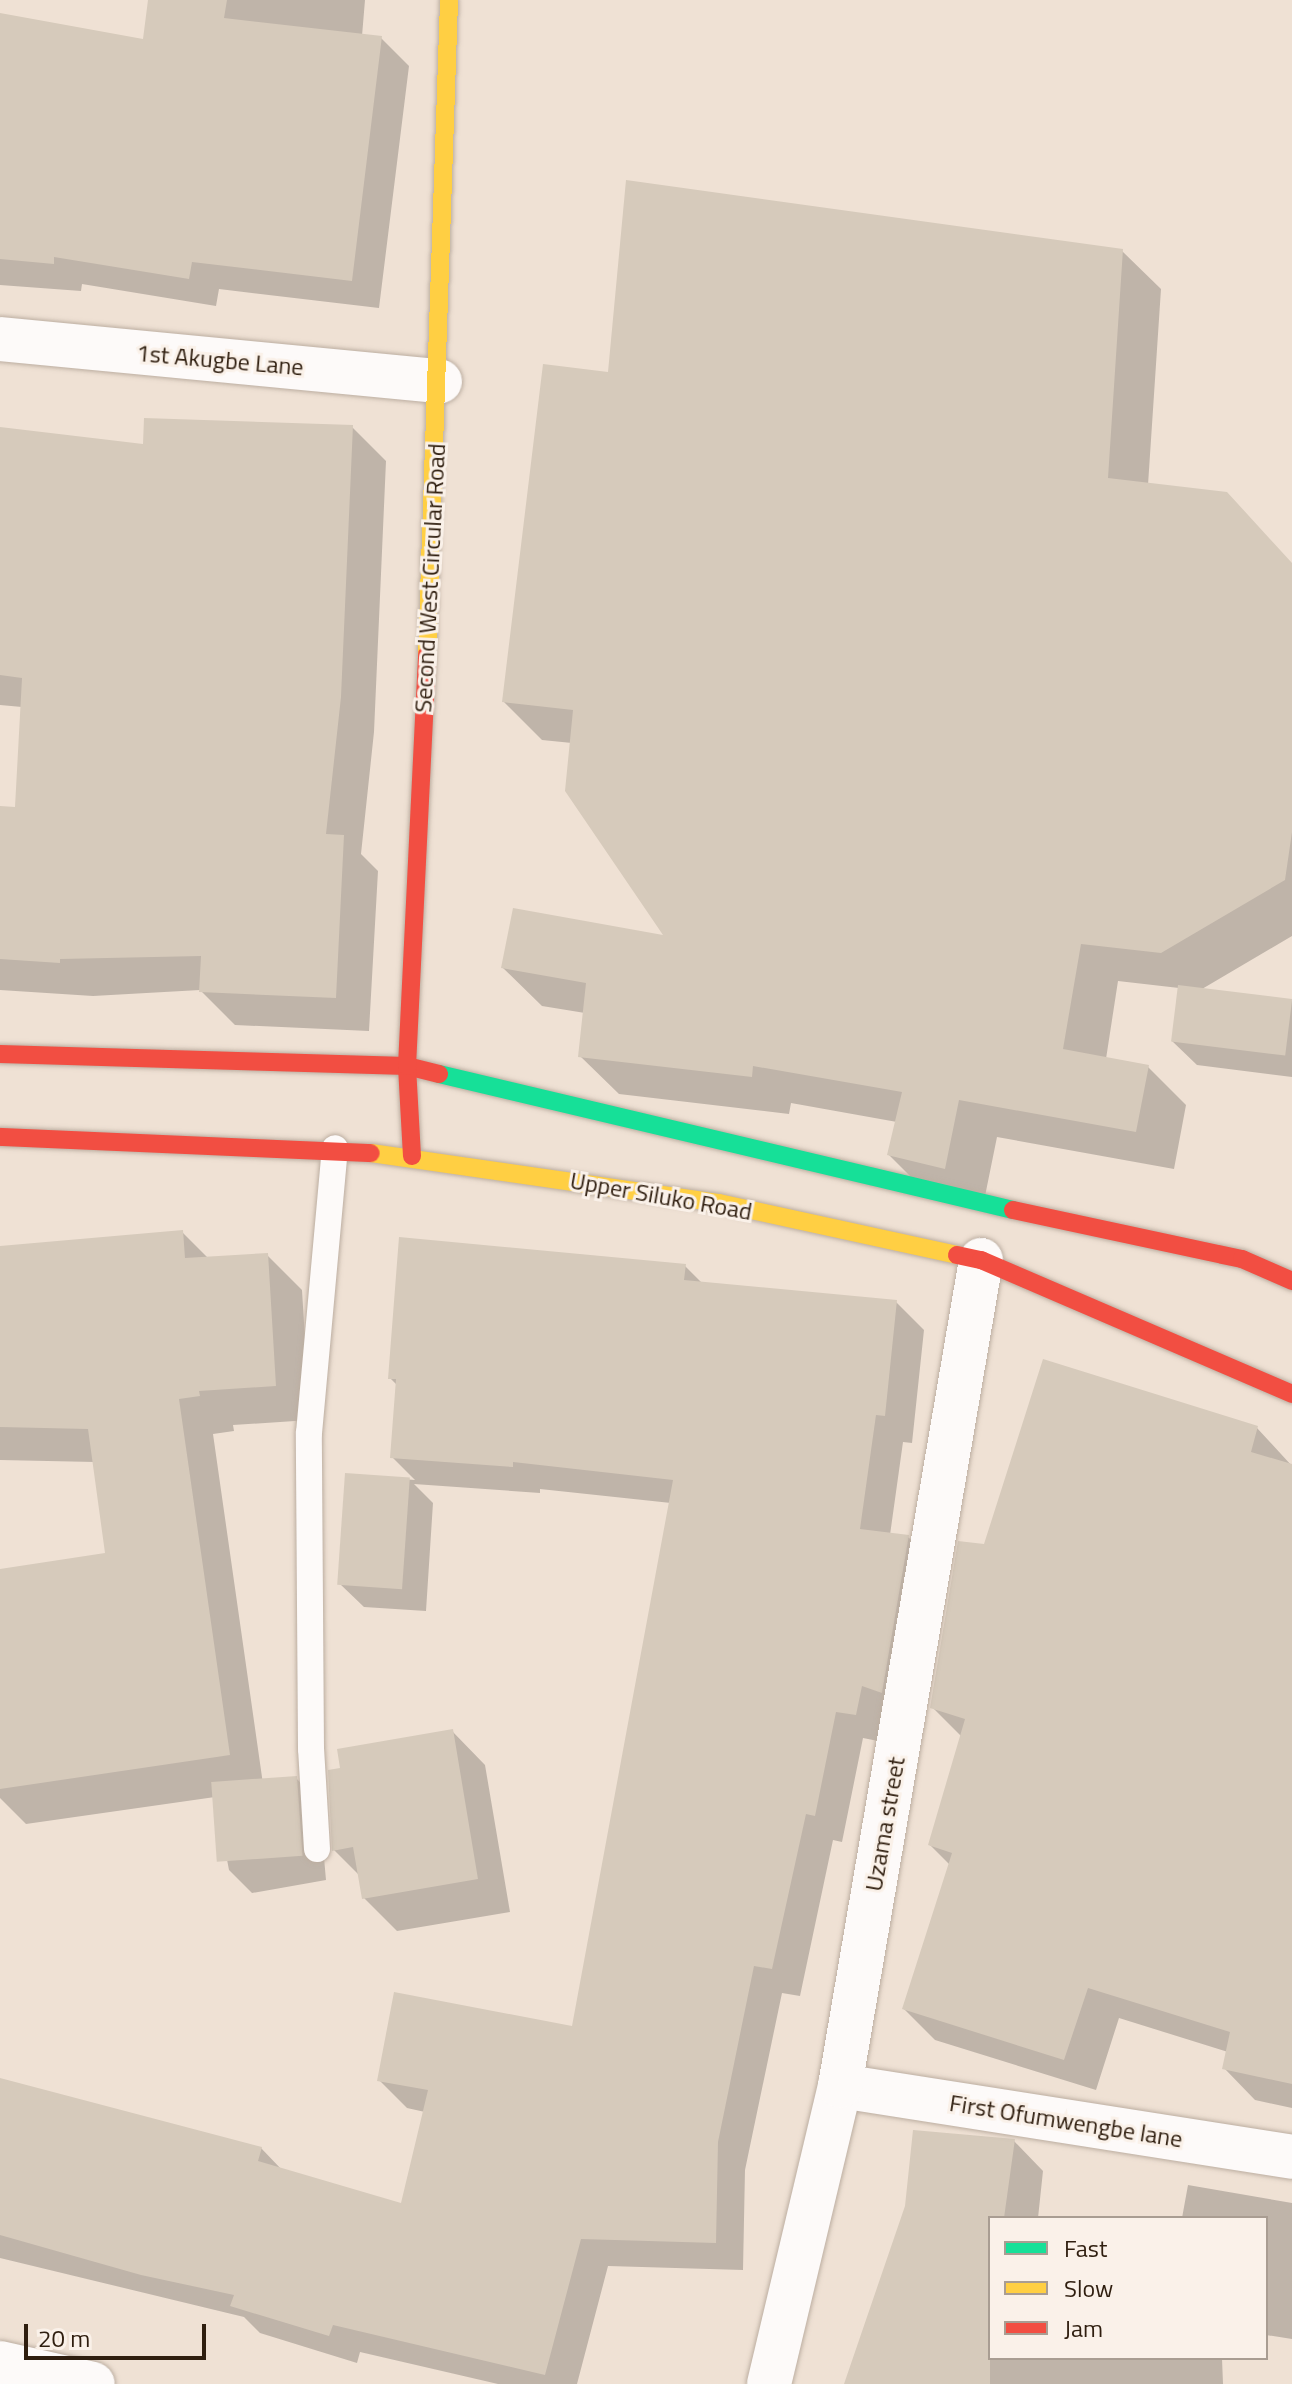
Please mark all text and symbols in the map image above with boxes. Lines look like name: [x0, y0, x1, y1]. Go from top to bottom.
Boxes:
street label: 1st Akugbe Lane: [135, 338, 305, 382]
street label: Second West Circular Road: [409, 443, 451, 713]
street label: Upper Siluko Road: [568, 1166, 754, 1226]
street label: Uzama street: [859, 1755, 911, 1893]
street label: First Ofumwengbe lane: [947, 2088, 1185, 2154]
legend: [988, 2216, 1268, 2360]
text: Fast: [1064, 2230, 1107, 2266]
text: Slow: [1064, 2270, 1113, 2306]
scale bar: [28, 2308, 210, 2358]
text: Jam: [1064, 2310, 1103, 2346]
text: 20 m: [38, 2320, 90, 2356]

